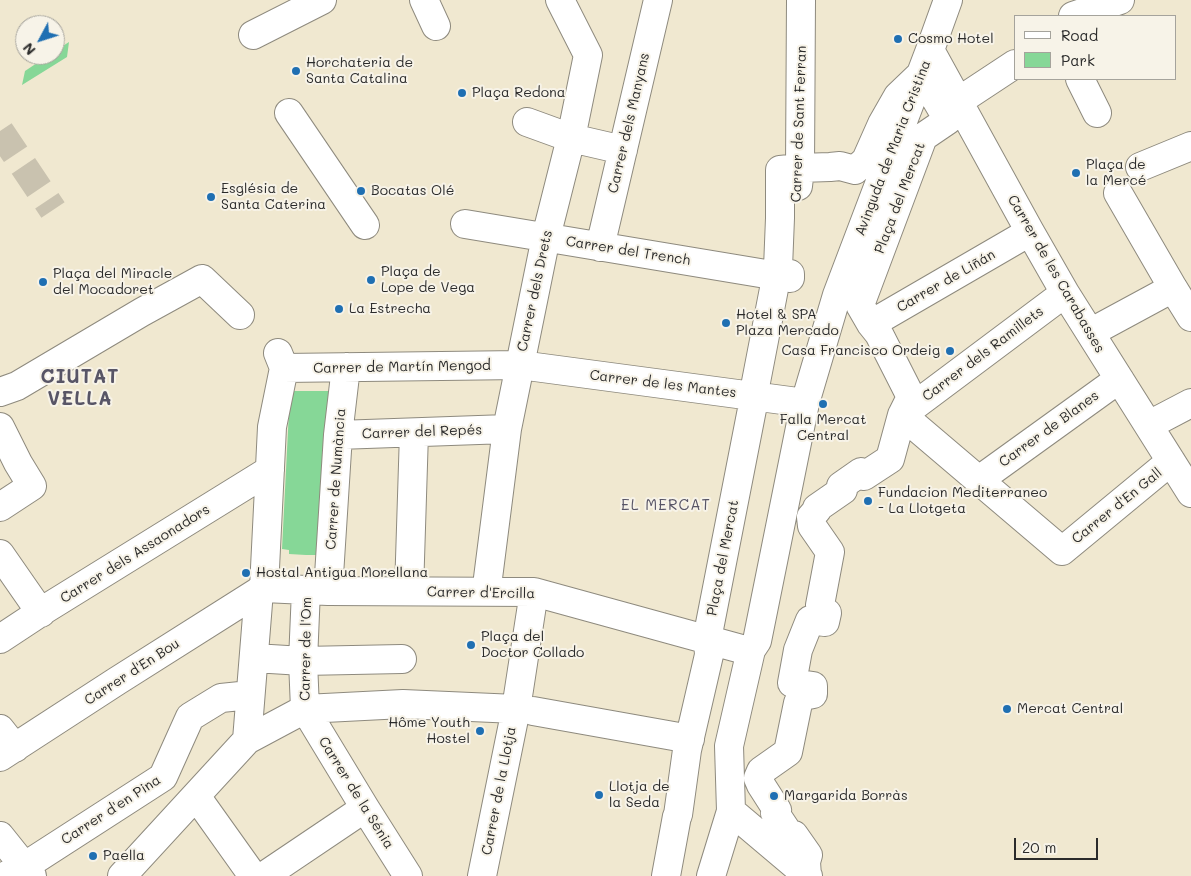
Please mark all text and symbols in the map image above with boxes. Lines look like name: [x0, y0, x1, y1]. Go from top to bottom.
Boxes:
north arrow: [15, 15, 65, 65]
legend: [1014, 15, 1176, 80]
text: Road: [1061, 25, 1098, 45]
place label: Cosmo Hotel: [908, 31, 994, 47]
marker: Cosmo Hotel: [892, 33, 904, 45]
text: N: [18, 39, 40, 60]
street label: Carrer de Sant Ferran: [788, 45, 810, 203]
text: Park: [1061, 50, 1095, 70]
street label: Carrer dels Manyans: [605, 51, 653, 195]
place label: Horchateria de Santa Catalina: [306, 55, 413, 88]
street label: Avinguda de Maria Cristina: [852, 58, 934, 238]
marker: Horchateria de Santa Catalina: [290, 65, 302, 77]
place label: Plaça Redona: [472, 85, 566, 101]
marker: Plaça Redona: [456, 87, 468, 99]
street label: Plaça del Mercat: [871, 140, 929, 256]
place label: Plaça de la Mercé: [1086, 157, 1146, 190]
marker: Plaça de la Mercé: [1070, 167, 1082, 179]
place label: Església de Santa Caterina: [221, 181, 326, 213]
place label: Bocatas Olé: [371, 183, 454, 199]
marker: Bocatas Olé: [355, 185, 367, 197]
marker: Església de Santa Caterina: [205, 191, 217, 203]
street label: Carrer de les Carabasses: [1004, 192, 1108, 356]
street label: Carrer dels Drets: [514, 229, 556, 353]
street label: Carrer del Trench: [565, 233, 691, 269]
street label: Carrer de Liñán: [894, 246, 998, 316]
place label: Plaça de Lope de Vega: [381, 264, 475, 296]
place label: Plaça del Miracle del Mocadoret: [53, 266, 172, 298]
marker: Plaça de Lope de Vega: [365, 274, 377, 286]
marker: Plaça del Miracle del Mocadoret: [37, 276, 49, 288]
place label: La Estrecha: [349, 301, 431, 317]
marker: La Estrecha: [333, 303, 345, 315]
street label: Carrer dels Ramillets: [919, 303, 1047, 405]
place label: Hotel & SPA Plaza Mercado: [736, 307, 839, 340]
marker: Hotel & SPA Plaza Mercado: [720, 317, 732, 329]
place label: Casa Francisco Ordeig: [782, 343, 940, 359]
marker: Casa Francisco Ordeig: [944, 345, 956, 357]
street label: Carrer de Martín Mengod: [313, 357, 491, 377]
district label: CIUTAT VELLA: [40, 366, 120, 410]
street label: Carrer de les Mantes: [589, 367, 737, 401]
street label: Carrer de Blanes: [996, 387, 1102, 471]
marker: Falla Mercat Central: [817, 398, 829, 410]
street label: Carrer de Numància: [323, 408, 349, 550]
place label: Falla Mercat Central: [780, 412, 866, 444]
street label: Carrer del Repés: [361, 422, 483, 442]
street label: Carrer d'En Gall: [1068, 464, 1166, 548]
place label: Fundacion Mediterraneo - La Llotgeta: [878, 485, 1047, 518]
marker: Fundacion Mediterraneo - La Llotgeta: [862, 495, 874, 507]
district label: EL MERCAT: [620, 496, 712, 514]
street label: Plaça del Mercat: [704, 499, 742, 617]
street label: Carrer dels Assaonadors: [57, 501, 213, 607]
place label: Hostal Antigua Morellana: [256, 565, 428, 581]
marker: Hostal Antigua Morellana: [240, 567, 252, 579]
street label: Carrer d'Ercilla: [427, 584, 535, 602]
street label: Carrer de l'Om: [297, 597, 315, 701]
place label: Plaça del Doctor Collado: [481, 629, 584, 662]
street label: Carrer d'En Bou: [81, 635, 183, 709]
marker: Plaça del Doctor Collado: [465, 639, 477, 651]
place label: Mercat Central: [1017, 701, 1123, 717]
marker: Mercat Central: [1001, 703, 1013, 715]
place label: Hôme Youth Hostel: [388, 715, 470, 748]
marker: Hôme Youth Hostel: [474, 725, 486, 737]
street label: Carrer de la Llotja: [478, 725, 520, 857]
street label: Carrer de la Sénia: [315, 734, 397, 852]
street label: Carrer d'en Pina: [58, 772, 164, 848]
place label: Llotja de la Seda: [609, 779, 670, 812]
place label: Margarida Borràs: [784, 788, 908, 804]
marker: Llotja de la Seda: [593, 789, 605, 801]
marker: Margarida Borràs: [768, 790, 780, 802]
scale bar: [1016, 828, 1100, 860]
text: 20 m: [1022, 837, 1056, 857]
place label: Paella: [103, 848, 145, 864]
marker: Paella: [87, 850, 99, 862]

